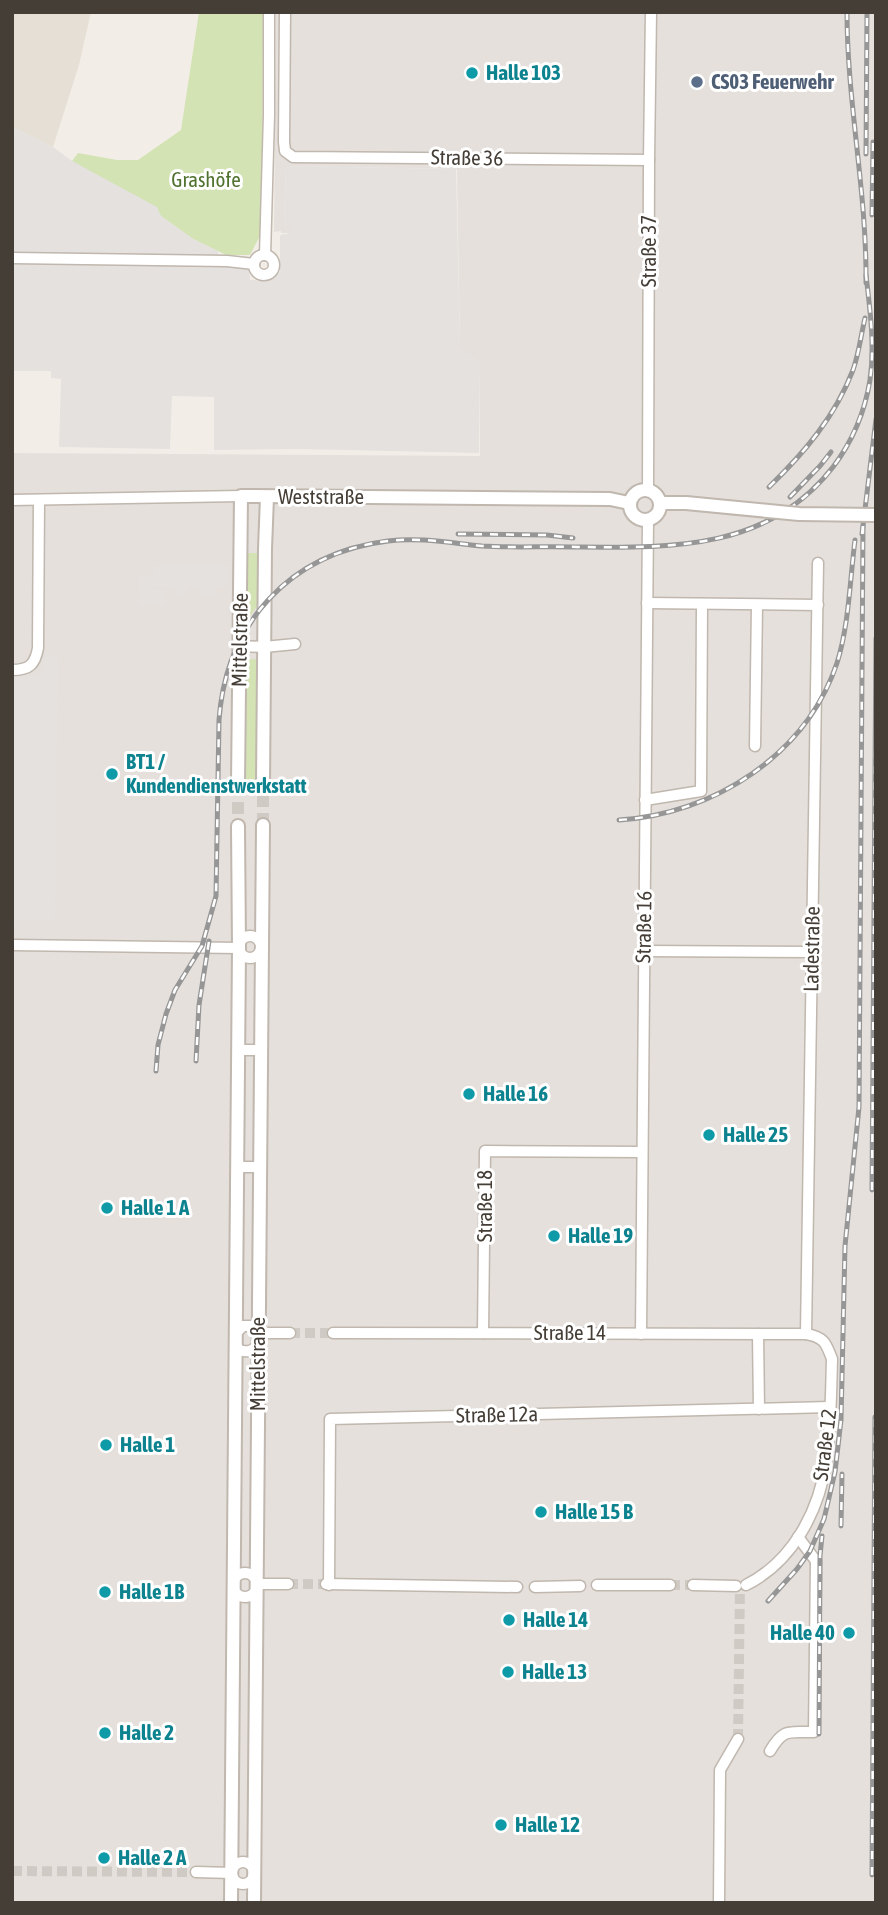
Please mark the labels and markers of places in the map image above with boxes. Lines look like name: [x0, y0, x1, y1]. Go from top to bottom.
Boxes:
place label: Halle 103: [486, 60, 561, 84]
marker: Halle 103: [464, 65, 480, 81]
place label: CS03 Feuerwehr: [711, 69, 834, 93]
marker: CS03 Feuerwehr: [689, 74, 705, 90]
place label: BT1 / Kundendienstwerkstatt: [126, 749, 307, 797]
marker: BT1 / Kundendienstwerkstatt: [104, 766, 120, 782]
place label: Halle 16: [483, 1081, 548, 1105]
marker: Halle 16: [461, 1086, 477, 1102]
place label: Halle 25: [723, 1122, 788, 1146]
marker: Halle 25: [701, 1127, 717, 1143]
place label: Halle 1 A: [121, 1195, 190, 1219]
marker: Halle 1 A: [99, 1200, 115, 1216]
place label: Halle 19: [568, 1223, 633, 1247]
marker: Halle 19: [546, 1228, 562, 1244]
place label: Halle 1: [120, 1432, 175, 1456]
marker: Halle 1: [98, 1437, 114, 1453]
place label: Halle 15 B: [555, 1499, 633, 1523]
marker: Halle 15 B: [533, 1504, 549, 1520]
place label: Halle 1B: [119, 1579, 184, 1603]
marker: Halle 1B: [97, 1584, 113, 1600]
place label: Halle 14: [523, 1607, 588, 1631]
marker: Halle 14: [501, 1612, 517, 1628]
place label: Halle 40: [770, 1620, 835, 1644]
marker: Halle 40: [841, 1625, 857, 1641]
place label: Halle 13: [522, 1659, 587, 1683]
marker: Halle 13: [500, 1664, 516, 1680]
place label: Halle 2: [119, 1720, 174, 1744]
marker: Halle 2: [97, 1725, 113, 1741]
place label: Halle 12: [515, 1812, 580, 1836]
marker: Halle 12: [493, 1817, 509, 1833]
place label: Halle 2 A: [118, 1845, 187, 1869]
marker: Halle 2 A: [96, 1850, 112, 1866]

